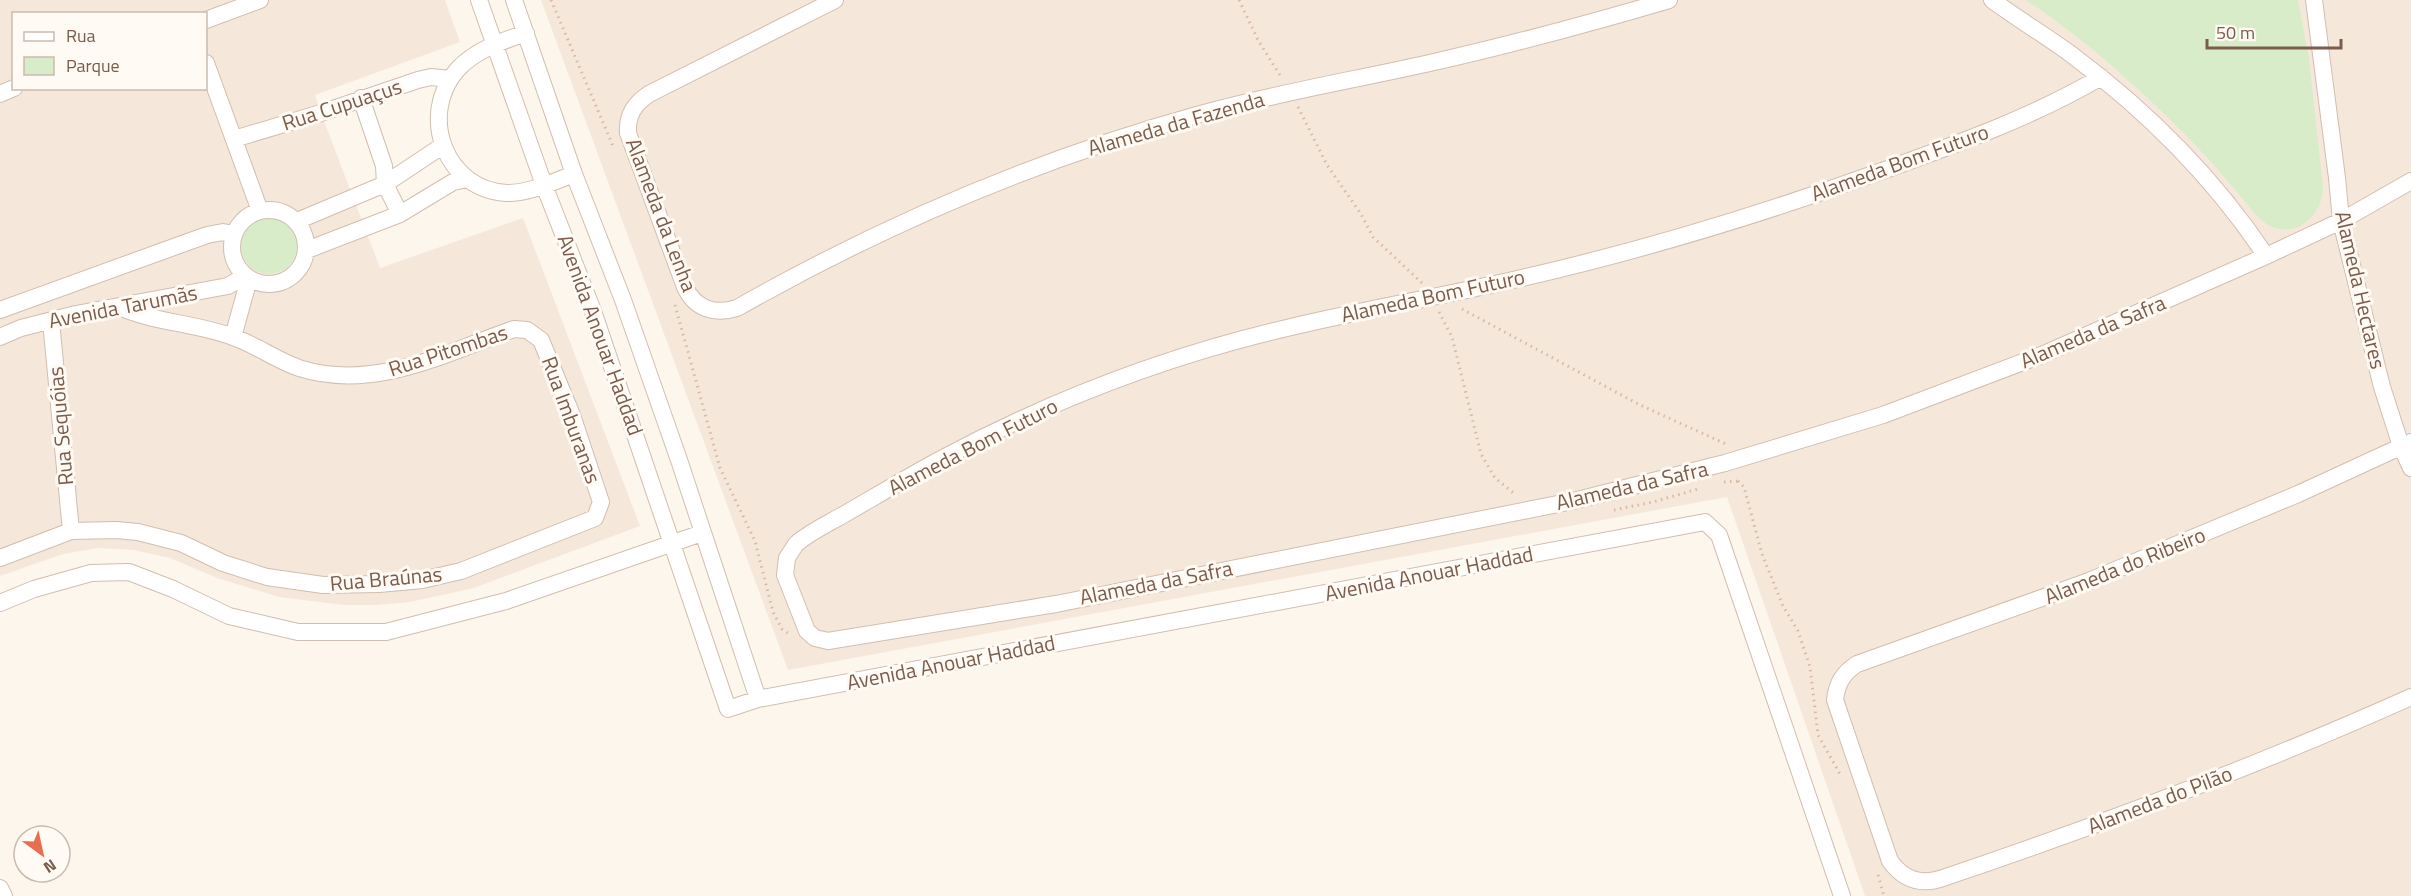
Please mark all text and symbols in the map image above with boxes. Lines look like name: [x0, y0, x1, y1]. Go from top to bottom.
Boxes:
legend: [12, 12, 207, 90]
scale bar: [2207, 12, 2340, 50]
text: 50 m: [2216, 19, 2255, 46]
text: Rua: [66, 22, 96, 49]
text: Parque: [66, 52, 120, 79]
street label: Rua Cupuaçus: [278, 70, 406, 138]
street label: Alameda da Fazenda: [1084, 82, 1268, 164]
street label: Alameda Bom Futuro: [1806, 115, 1993, 209]
street label: Alameda da Lenha: [618, 133, 706, 297]
street label: Alameda Hectares: [2327, 208, 2395, 372]
street label: Avenida Anouar Haddad: [550, 230, 652, 440]
street label: Alameda Bom Futuro: [1338, 260, 1528, 330]
street label: Avenida Tarumãs: [46, 276, 200, 336]
street label: Alameda da Safra: [2015, 286, 2171, 376]
street label: Rua Pitombas: [384, 316, 511, 384]
street label: Rua Imburanas: [534, 351, 610, 488]
street label: Rua Sequóias: [39, 365, 81, 487]
street label: Alameda Bom Futuro: [882, 389, 1063, 503]
street label: Alameda da Safra: [1553, 452, 1711, 518]
street label: Alameda do Ribeiro: [2039, 518, 2210, 612]
street label: Avenida Anouar Haddad: [1322, 537, 1536, 609]
street label: Alameda da Safra: [1077, 551, 1235, 613]
street label: Rua Braúnas: [328, 557, 443, 599]
street label: Avenida Anouar Haddad: [844, 626, 1058, 698]
street label: Alameda do Pilão: [2083, 757, 2237, 841]
north arrow: [12, 824, 72, 884]
text: N: [39, 853, 61, 880]

